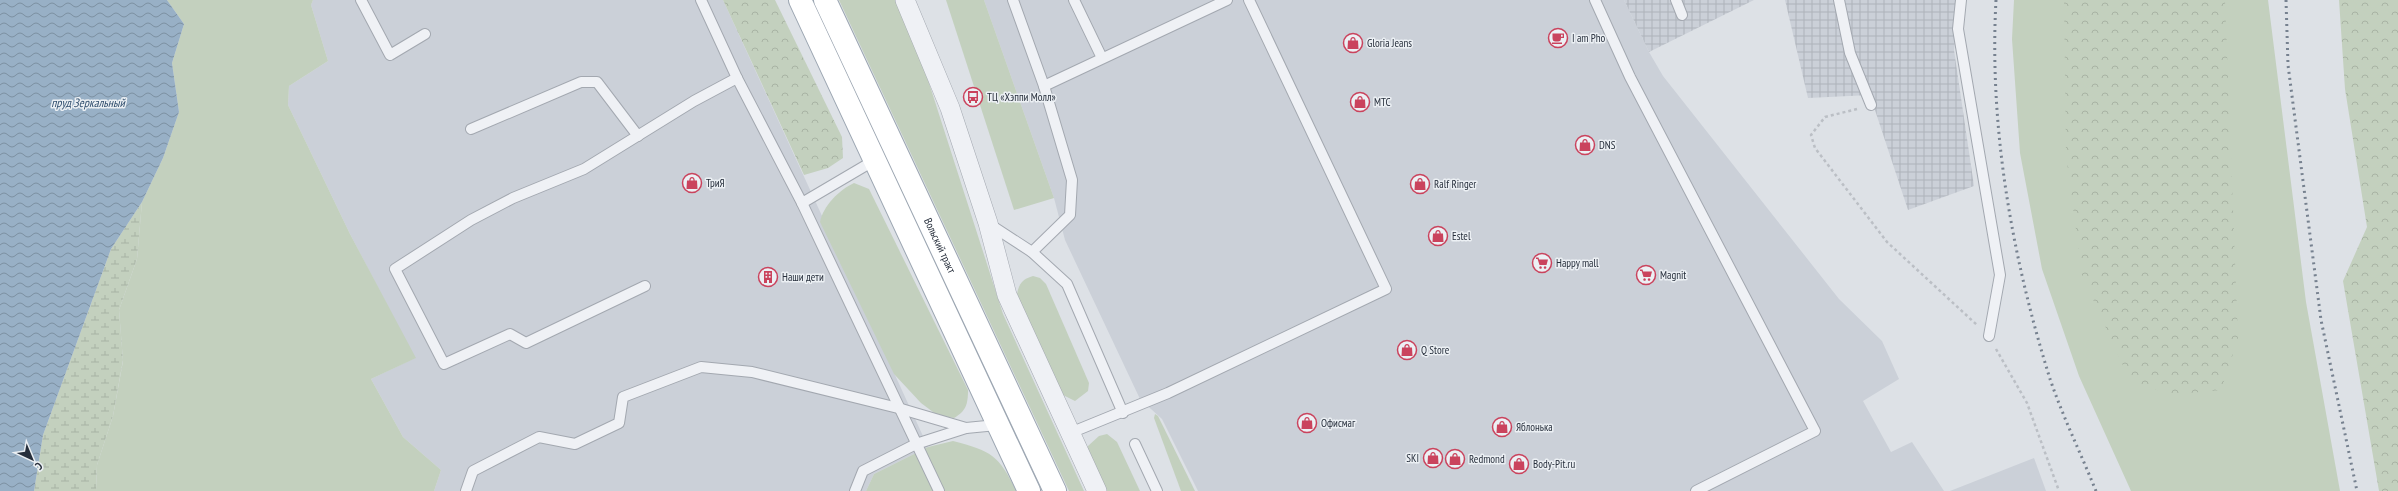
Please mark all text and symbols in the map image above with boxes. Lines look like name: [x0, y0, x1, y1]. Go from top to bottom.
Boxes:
cafe icon: I am Pho: [1547, 27, 1569, 49]
place label: I am Pho: [1572, 31, 1606, 45]
shop icon: Gloria Jeans: [1342, 32, 1364, 54]
place label: Gloria Jeans: [1367, 36, 1412, 50]
bus stop icon: ТЦ «Хэппи Молл»: [962, 86, 984, 108]
place label: ТЦ «Хэппи Молл»: [987, 90, 1056, 104]
shop icon: МТС: [1349, 91, 1371, 113]
water label: пруд Зеркальный: [51, 95, 127, 110]
place label: МТС: [1374, 95, 1391, 109]
shop icon: DNS: [1574, 134, 1596, 156]
place label: DNS: [1599, 138, 1616, 152]
shop icon: ТриЯ: [681, 172, 703, 194]
shop icon: Ralf Ringer: [1409, 173, 1431, 195]
place label: ТриЯ: [706, 176, 725, 190]
place label: Ralf Ringer: [1434, 177, 1476, 191]
street label: Вольский тракт: [921, 216, 959, 276]
shop icon: Estel: [1427, 225, 1449, 247]
place label: Estel: [1452, 229, 1471, 243]
supermarket icon: Happy mall: [1531, 252, 1553, 274]
place label: Happy mall: [1556, 256, 1599, 270]
supermarket icon: Magnit: [1635, 264, 1657, 286]
building icon: Наши дети: [757, 266, 779, 288]
place label: Magnit: [1660, 268, 1686, 282]
place label: Наши дети: [782, 270, 824, 284]
shop icon: Q Store: [1396, 339, 1418, 361]
place label: Q Store: [1421, 343, 1450, 357]
shop icon: Офисмаг: [1296, 412, 1318, 434]
place label: Офисмаг: [1321, 416, 1356, 430]
shop icon: Яблонька: [1491, 416, 1513, 438]
place label: Яблонька: [1516, 420, 1553, 434]
north arrow: [12, 439, 52, 479]
shop icon: SKI: [1422, 447, 1444, 469]
shop icon: Redmond: [1444, 448, 1466, 470]
place label: SKI: [1406, 451, 1419, 465]
place label: Redmond: [1469, 452, 1505, 466]
shop icon: Body-Pit.ru: [1508, 453, 1530, 475]
place label: Body-Pit.ru: [1533, 457, 1575, 471]
text: С: [32, 459, 46, 473]

